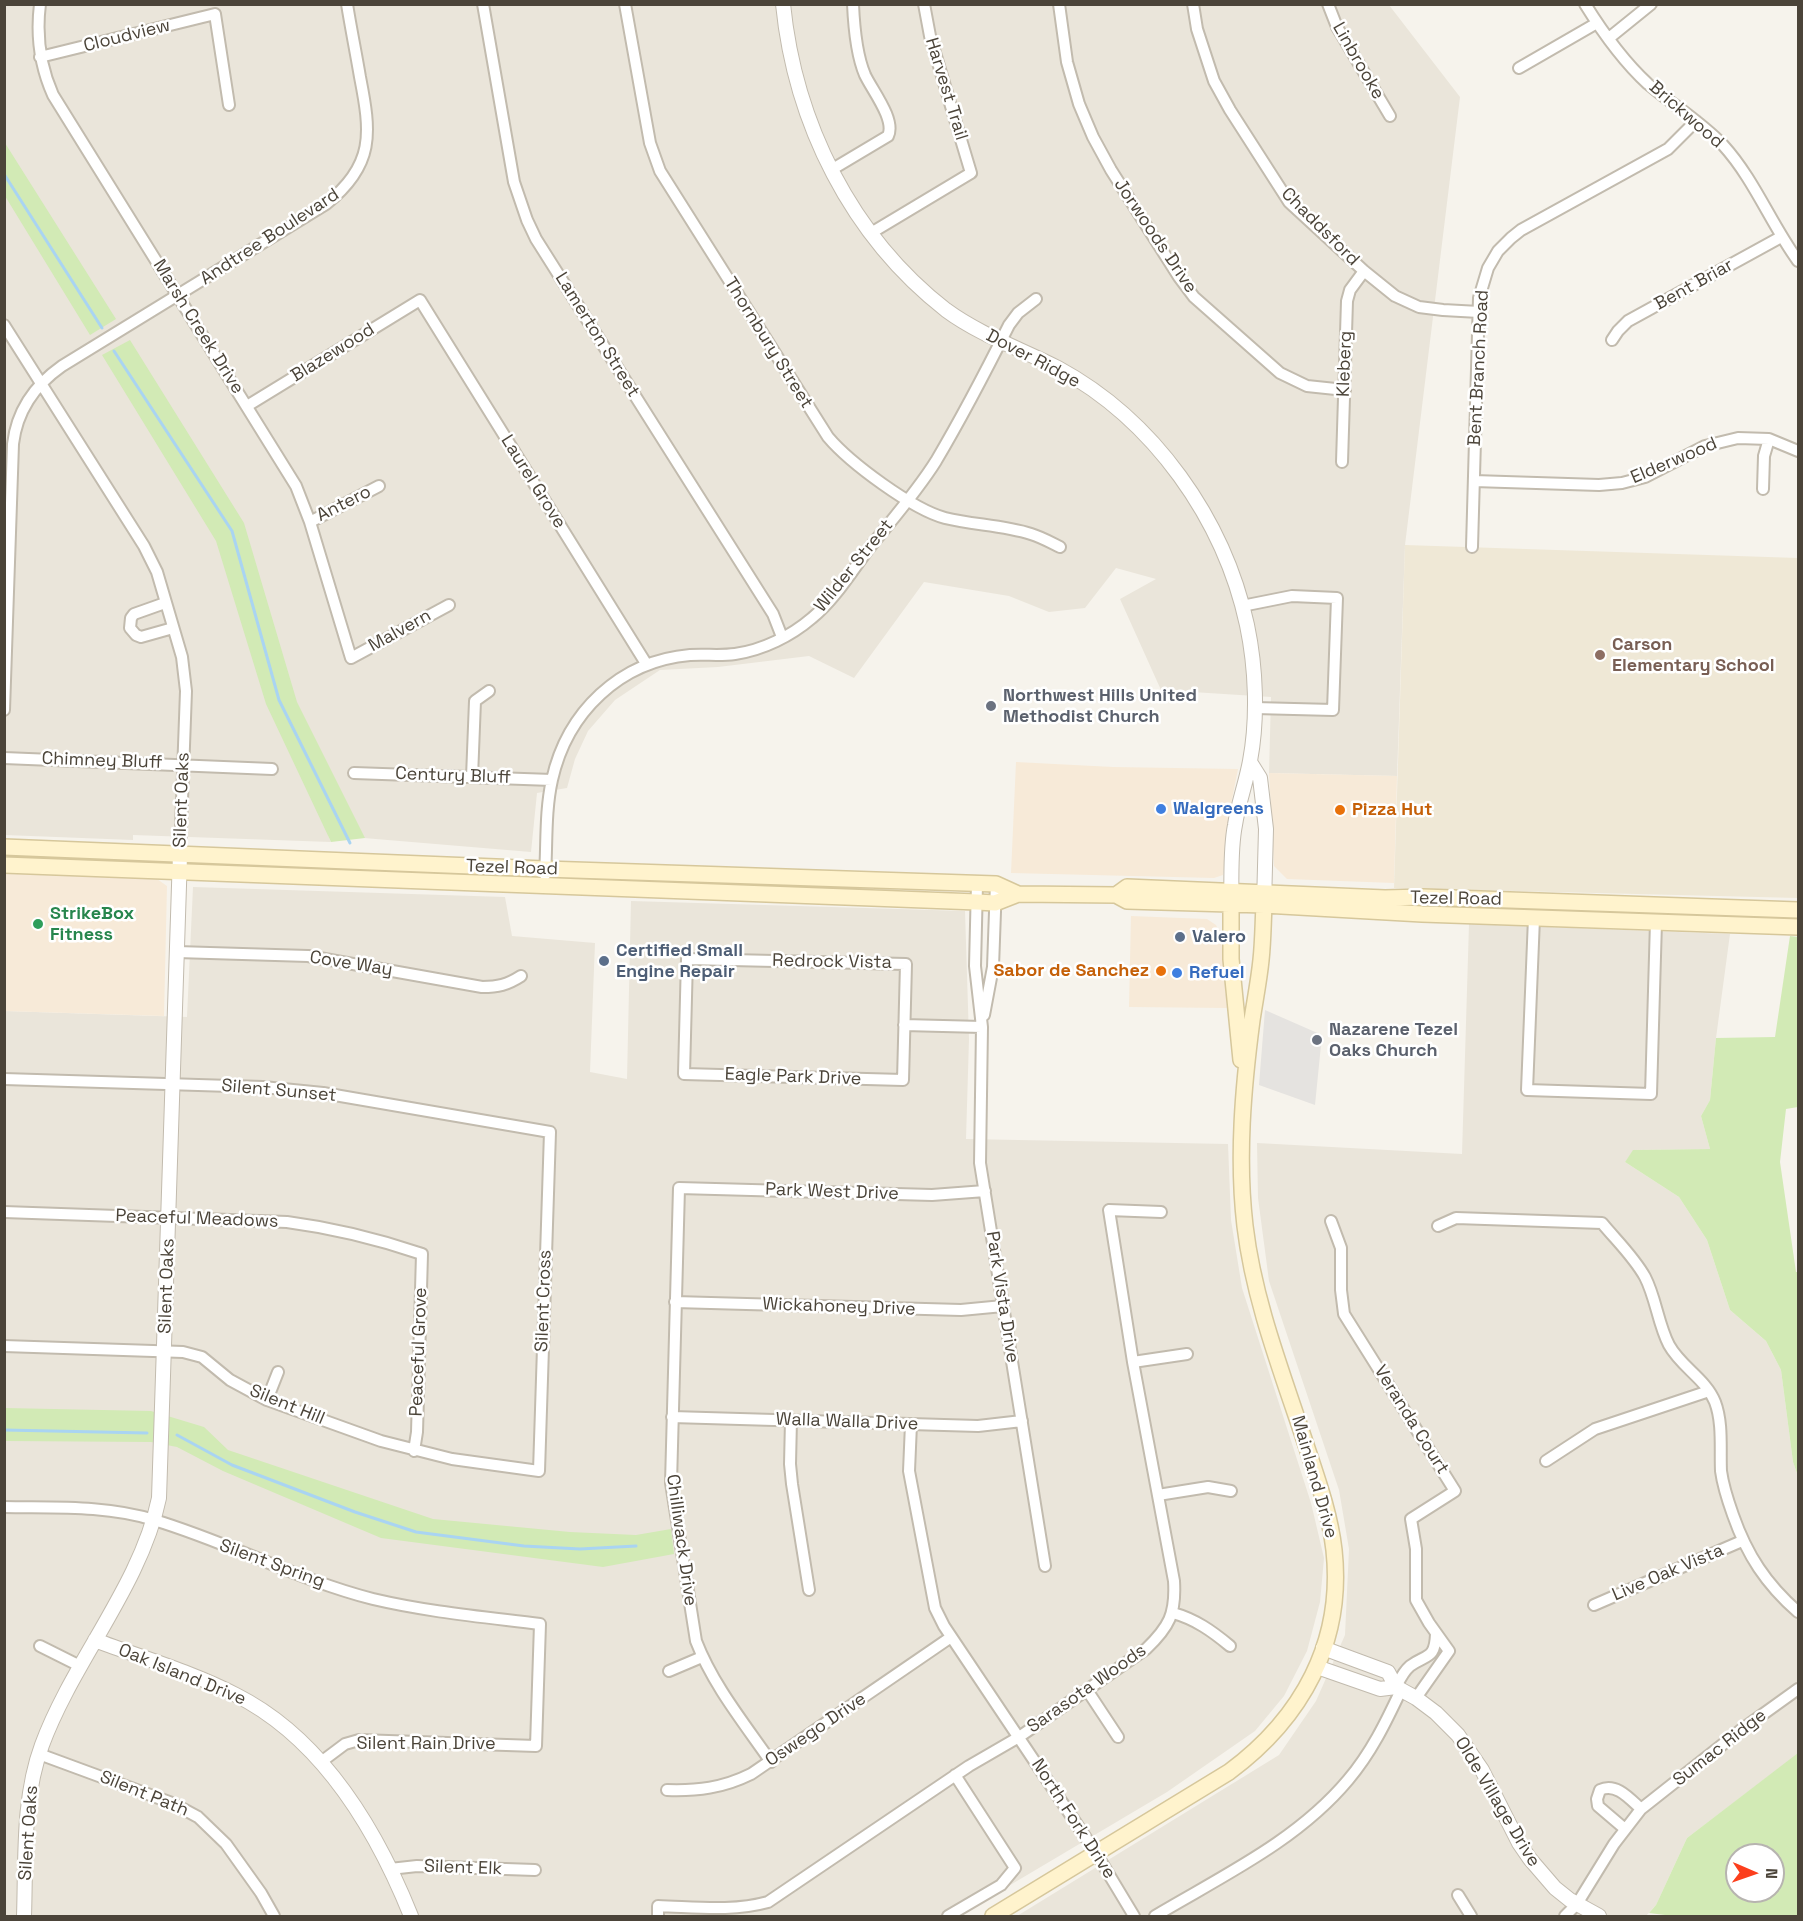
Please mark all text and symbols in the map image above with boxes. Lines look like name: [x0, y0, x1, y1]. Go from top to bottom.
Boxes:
street label: Cloudview: [81, 15, 173, 57]
street label: Linbrooke: [1327, 19, 1389, 103]
street label: Harvest Trail: [920, 35, 972, 143]
street label: Brickwood: [1644, 77, 1728, 153]
street label: Jorwoods Drive: [1109, 175, 1201, 297]
street label: Chaddsford: [1276, 183, 1364, 271]
street label: Andtree Boulevard: [197, 184, 343, 290]
street label: Bent Briar: [1651, 255, 1737, 315]
street label: Marsh Creek Drive: [148, 256, 248, 398]
street label: Lamerton Street: [550, 269, 644, 401]
street label: Thornbury Street: [719, 273, 817, 413]
street label: Bent Branch Road: [1464, 289, 1494, 447]
street label: Blazewood: [287, 319, 379, 387]
street label: Dover Ridge: [982, 325, 1084, 393]
street label: Kleberg: [1333, 330, 1357, 398]
street label: Laurel Grove: [496, 431, 570, 533]
street label: Elderwood: [1628, 433, 1720, 489]
street label: Antero: [313, 481, 375, 527]
street label: Wilder Street: [810, 515, 898, 617]
street label: Malvern: [365, 605, 435, 657]
place label: Carson Elementary School: [1612, 634, 1775, 676]
marker: Carson Elementary School: [1593, 648, 1607, 662]
place label: Northwest Hills United Methodist Church: [1003, 685, 1197, 728]
marker: Northwest Hills United Methodist Church: [984, 699, 998, 713]
street label: Chimney Bluff: [41, 748, 163, 774]
street label: Silent Oaks: [170, 752, 194, 848]
street label: Century Bluff: [395, 763, 511, 789]
place label: Walgreens: [1173, 798, 1264, 820]
place label: Pizza Hut: [1352, 799, 1432, 821]
marker: Walgreens: [1154, 802, 1168, 816]
marker: Pizza Hut: [1333, 803, 1347, 817]
street label: Tezel Road: [466, 856, 558, 880]
street label: Tezel Road: [1410, 887, 1502, 911]
place label: StrikeBox Fitness: [50, 903, 134, 946]
marker: StrikeBox Fitness: [31, 917, 45, 931]
place label: Valero: [1192, 926, 1246, 948]
marker: Valero: [1173, 930, 1187, 944]
place label: Certified Small Engine Repair: [616, 940, 743, 982]
street label: Cove Way: [308, 947, 394, 981]
street label: Redrock Vista: [772, 950, 892, 974]
marker: Certified Small Engine Repair: [597, 954, 611, 968]
place label: Sabor de Sanchez: [993, 960, 1149, 982]
place label: Refuel: [1189, 962, 1245, 984]
marker: Sabor de Sanchez: [1154, 964, 1168, 978]
marker: Refuel: [1170, 966, 1184, 980]
place label: Nazarene Tezel Oaks Church: [1329, 1019, 1458, 1062]
marker: Nazarene Tezel Oaks Church: [1310, 1033, 1324, 1047]
street label: Eagle Park Drive: [724, 1064, 862, 1090]
street label: Silent Sunset: [221, 1075, 337, 1107]
street label: Park West Drive: [765, 1179, 899, 1205]
street label: Peaceful Meadows: [115, 1205, 279, 1233]
street label: Park Vista Drive: [981, 1230, 1023, 1364]
street label: Silent Oaks: [155, 1238, 179, 1334]
street label: Silent Cross: [531, 1249, 557, 1353]
street label: Peaceful Grove: [406, 1287, 432, 1417]
street label: Wickahoney Drive: [762, 1294, 916, 1320]
street label: Veranda Court: [1369, 1362, 1453, 1478]
street label: Silent Hill: [246, 1380, 328, 1430]
street label: Walla Walla Drive: [775, 1409, 919, 1435]
street label: Mainland Drive: [1286, 1413, 1342, 1541]
street label: Chilliwack Drive: [661, 1473, 701, 1607]
street label: Silent Spring: [216, 1535, 328, 1593]
street label: Live Oak Vista: [1609, 1540, 1727, 1606]
street label: Oak Island Drive: [115, 1640, 249, 1710]
street label: Sarasota Woods: [1023, 1640, 1151, 1738]
street label: Oswego Drive: [762, 1688, 870, 1772]
street label: Sumac Ridge: [1669, 1705, 1771, 1791]
street label: Silent Rain Drive: [356, 1733, 496, 1755]
street label: Olde Village Drive: [1450, 1733, 1544, 1871]
street label: North Fork Drive: [1026, 1755, 1120, 1883]
street label: Silent Path: [96, 1766, 192, 1822]
street label: Silent Oaks: [15, 1785, 43, 1881]
north arrow: [1725, 1843, 1785, 1903]
street label: Silent Elk: [423, 1856, 503, 1880]
text: N: [1761, 1868, 1782, 1879]

